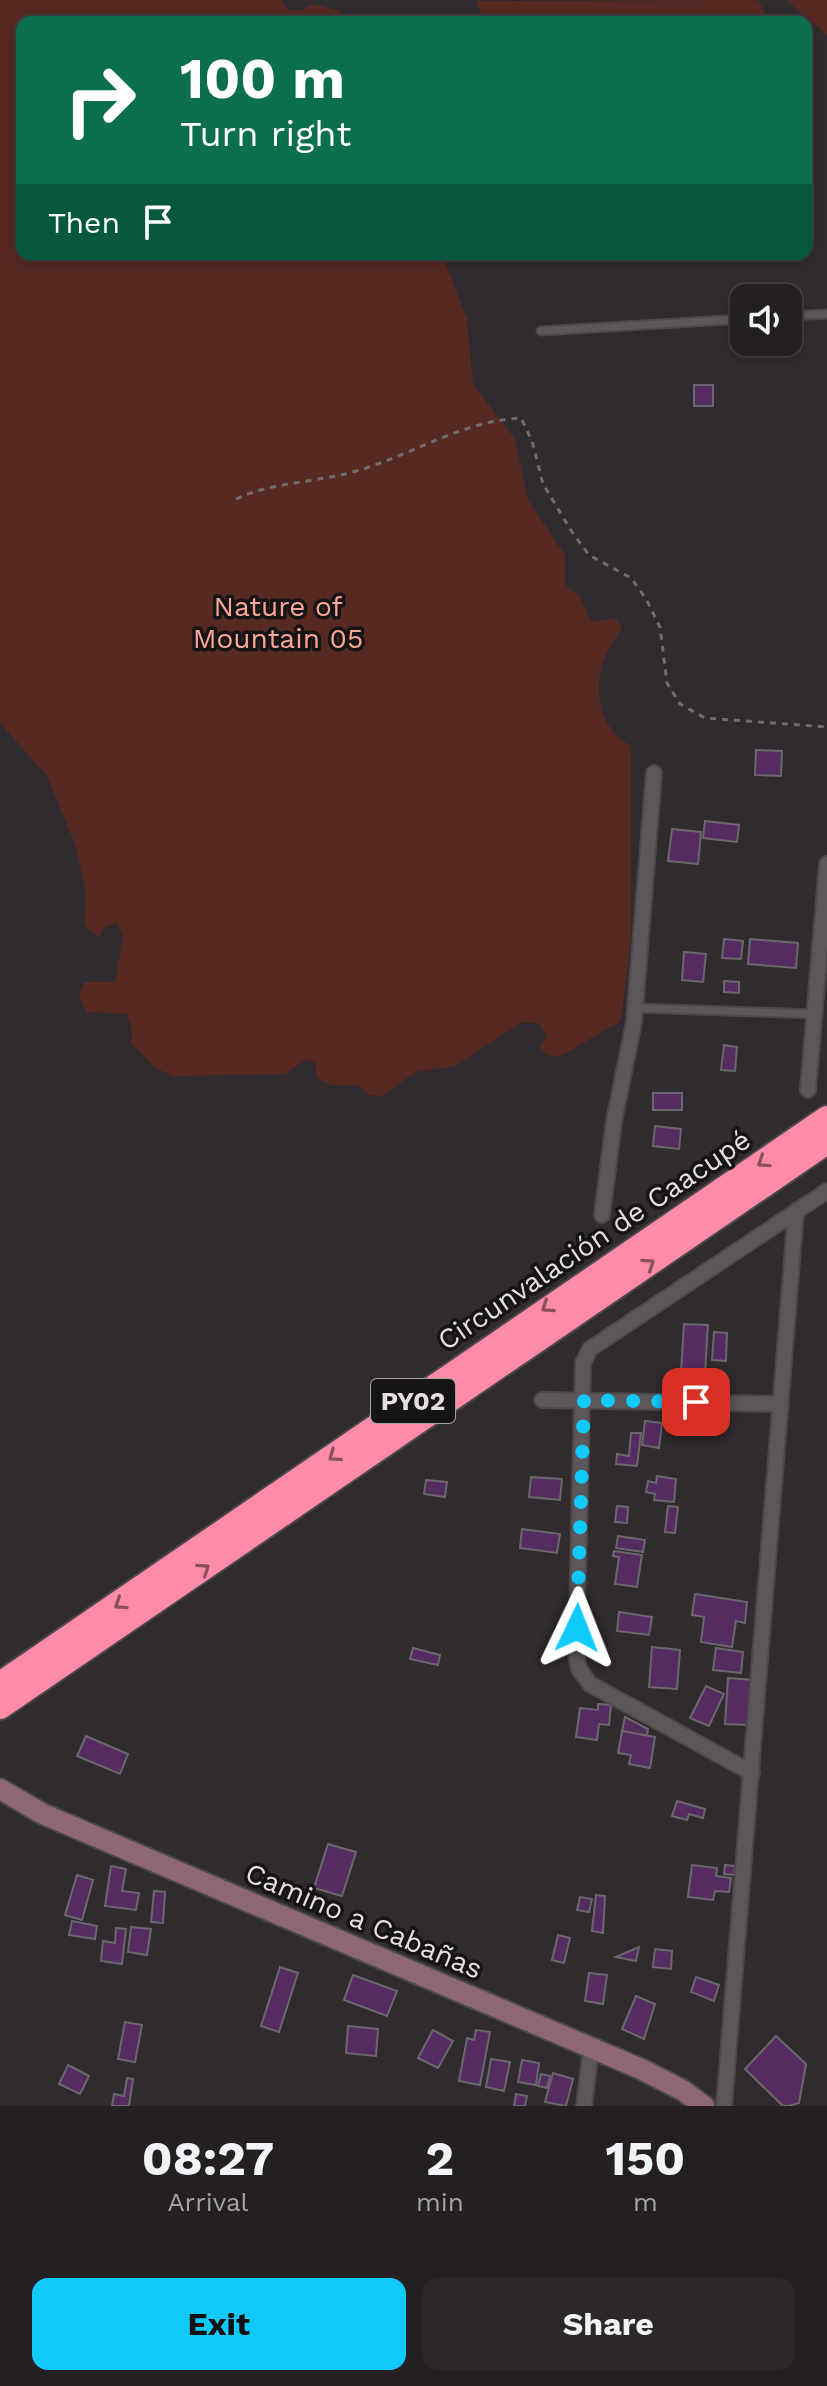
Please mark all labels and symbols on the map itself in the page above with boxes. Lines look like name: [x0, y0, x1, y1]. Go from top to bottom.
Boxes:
park label: Nature of Mountain 05: [193, 590, 363, 655]
street label: Circunvalación de Caacupé: [432, 1123, 756, 1357]
one-way arrow: [757, 1152, 771, 1167]
one-way arrow: [641, 1259, 655, 1274]
one-way arrow: [542, 1297, 556, 1312]
pin: [662, 1368, 730, 1436]
road number: PY02: [371, 1379, 455, 1423]
one-way arrow: [329, 1446, 343, 1461]
one-way arrow: [195, 1564, 209, 1579]
position arrow: [535, 1586, 619, 1670]
one-way arrow: [114, 1594, 129, 1609]
street label: Camino a Cabañas: [241, 1856, 487, 1986]

